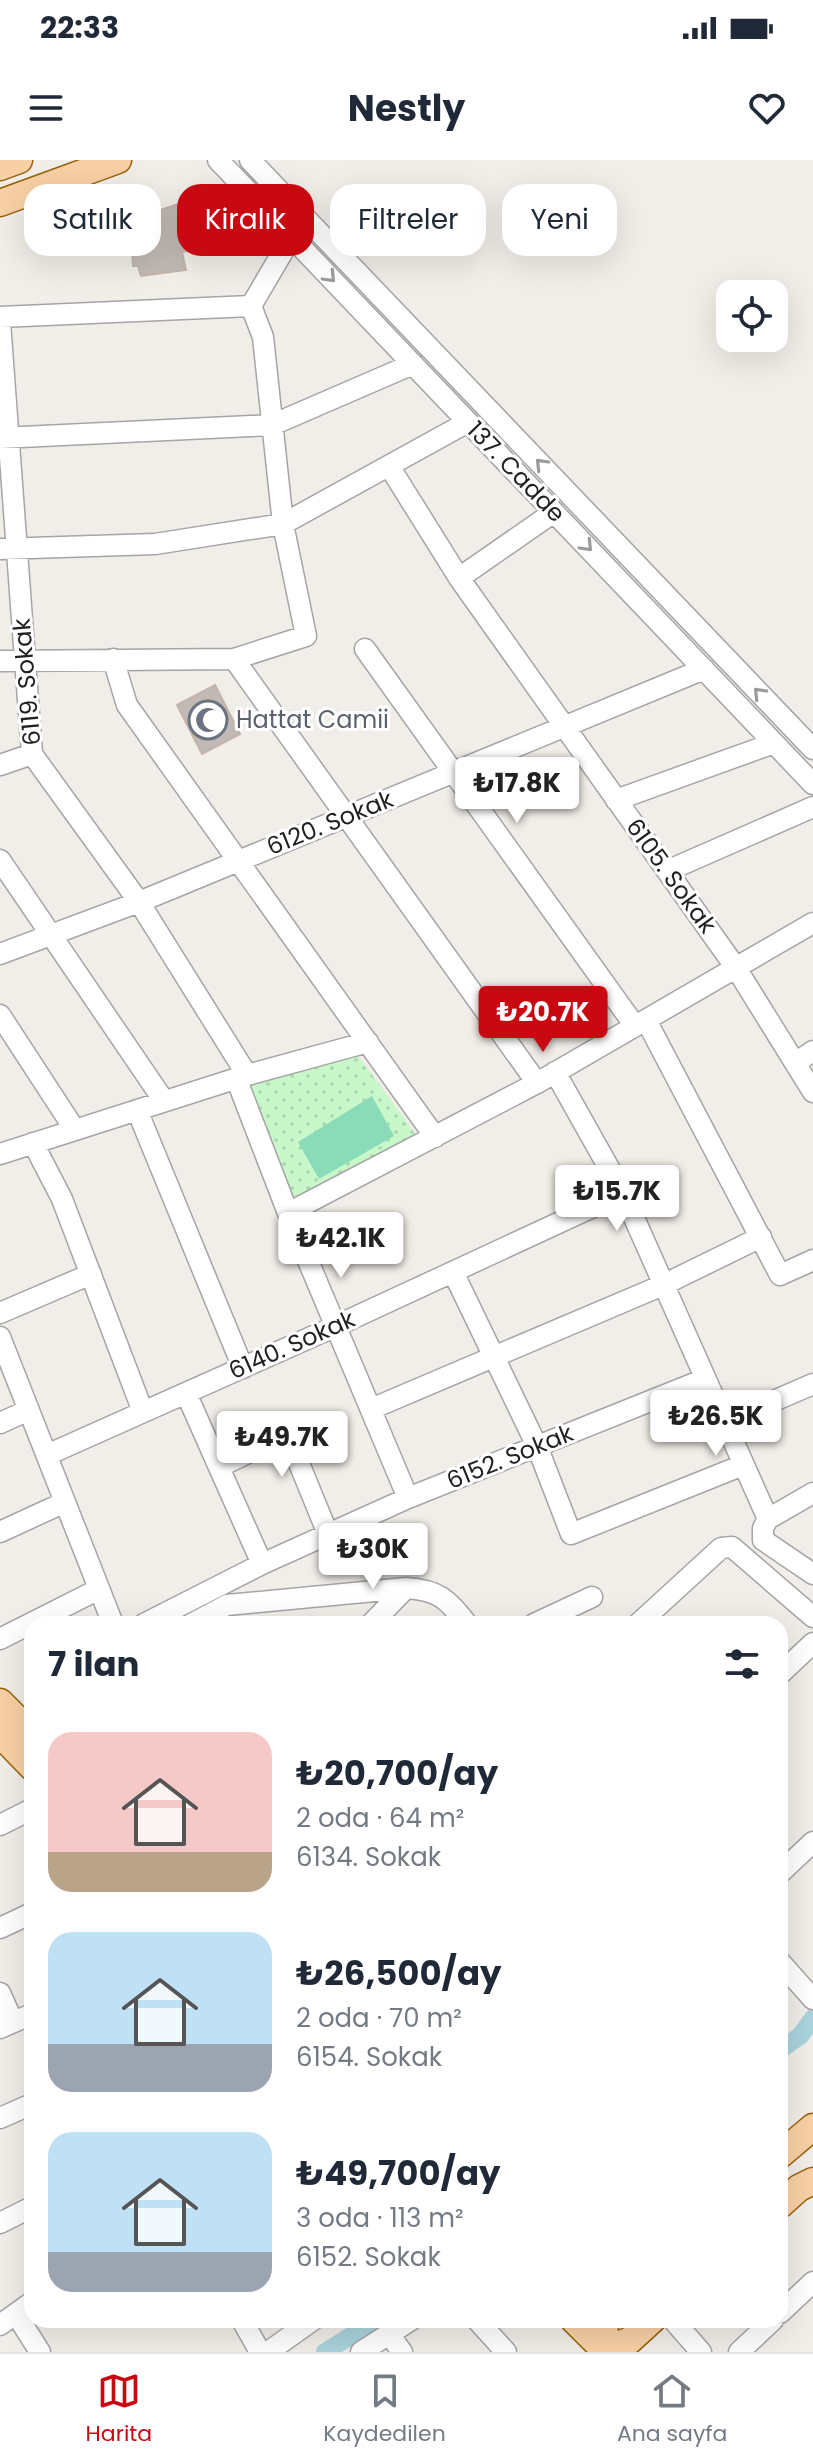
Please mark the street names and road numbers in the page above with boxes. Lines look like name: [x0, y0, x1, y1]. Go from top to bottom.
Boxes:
street label: 137. Cadde: [460, 414, 573, 529]
street label: 6119. Sokak: [4, 616, 48, 747]
street label: 6120. Sokak: [262, 782, 399, 863]
street label: 6105. Sokak: [618, 811, 725, 940]
street label: 6140. Sokak: [223, 1302, 361, 1387]
street label: 6152. Sokak: [442, 1416, 579, 1497]

